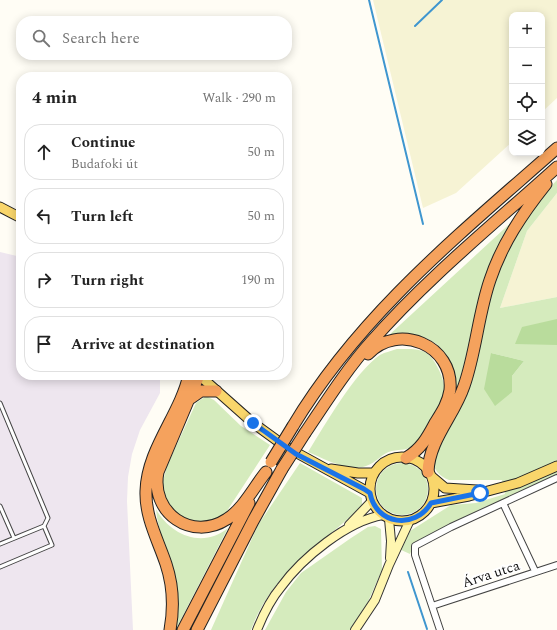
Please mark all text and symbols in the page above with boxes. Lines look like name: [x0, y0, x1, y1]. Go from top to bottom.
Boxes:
map controls: [509, 12, 545, 156]
button: +: [509, 12, 545, 48]
search box: [16, 16, 292, 60]
icon: search: [30, 27, 52, 49]
text: Search here: [62, 27, 140, 50]
button: −: [509, 48, 545, 84]
button: locate: [509, 84, 545, 120]
text: 4 min: [32, 85, 77, 111]
text: Walk · 290 m: [202, 88, 276, 108]
button: layers: [509, 120, 545, 156]
text: Continue: [71, 131, 136, 154]
icon: ahead: [33, 141, 55, 163]
text: 50 m: [248, 142, 275, 162]
text: Budafoki út: [71, 154, 138, 174]
icon: left: [33, 205, 55, 227]
text: Turn left: [71, 205, 133, 228]
text: 50 m: [248, 206, 275, 226]
icon: right: [33, 269, 55, 291]
text: Turn right: [71, 269, 144, 292]
text: 190 m: [241, 270, 275, 290]
icon: arrive: [33, 333, 55, 355]
text: Arrive at destination: [71, 333, 215, 356]
route end: [244, 414, 262, 432]
route start: [471, 484, 489, 502]
street label: Árva utca: [459, 555, 523, 593]

